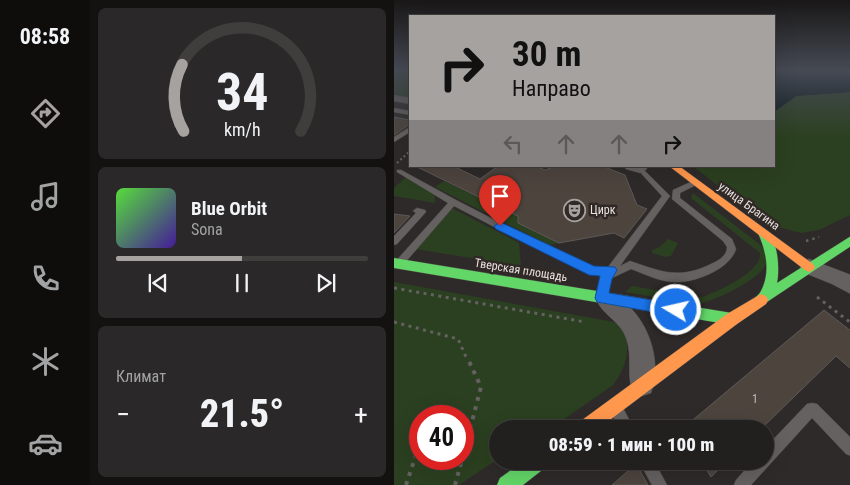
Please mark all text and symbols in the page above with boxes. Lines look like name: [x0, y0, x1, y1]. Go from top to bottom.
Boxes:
text: 08:58: [20, 24, 70, 49]
text: 30 m: [512, 34, 581, 75]
icon: right: [429, 35, 494, 100]
text: 34: [216, 62, 268, 123]
text: Направо: [512, 76, 591, 101]
icon: directions: [28, 96, 63, 131]
text: km/h: [224, 119, 260, 140]
icon: left: [499, 130, 527, 158]
icon: ahead: [552, 130, 580, 158]
icon: ahead: [605, 130, 633, 158]
icon: right: [658, 130, 686, 158]
pin: [479, 175, 521, 226]
icon: music: [28, 179, 63, 214]
street label: улица Брагина: [716, 179, 783, 233]
icon: arrive: [486, 182, 514, 210]
text: Blue Orbit: [191, 197, 267, 220]
theatre icon: Цирк: [562, 198, 586, 222]
place label: Цирк: [590, 203, 616, 217]
text: Sona: [191, 220, 223, 239]
street label: Тверская площадь: [474, 256, 569, 284]
icon: phone: [28, 261, 63, 296]
icon: previous: [144, 269, 172, 297]
icon: pause: [228, 269, 256, 297]
icon: next: [312, 269, 340, 297]
position arrow: [649, 283, 701, 335]
icon: climate: [28, 344, 63, 379]
text: Климат: [116, 367, 166, 386]
text: 21.5°: [200, 392, 284, 436]
house number: 1: [752, 392, 758, 406]
text: −: [116, 398, 130, 431]
text: +: [354, 398, 368, 431]
speed limit sign: 40: [409, 405, 474, 470]
icon: car: [28, 426, 63, 461]
text: 08:59 · 1 мин · 100 m: [549, 433, 714, 456]

